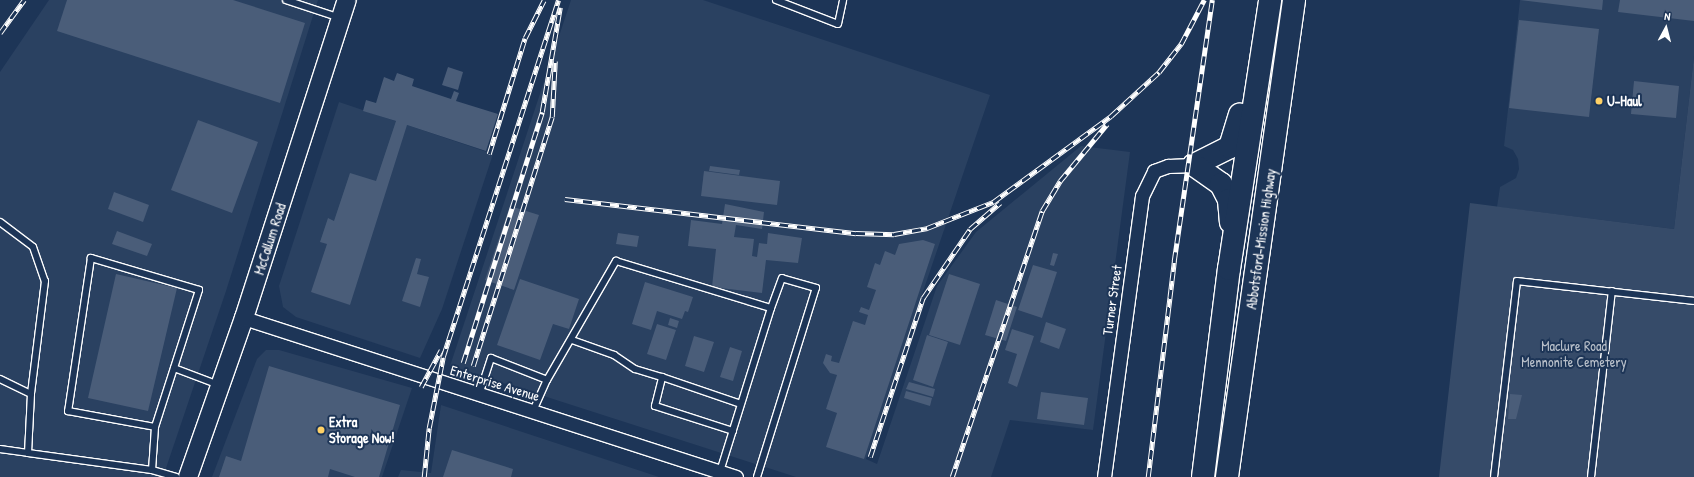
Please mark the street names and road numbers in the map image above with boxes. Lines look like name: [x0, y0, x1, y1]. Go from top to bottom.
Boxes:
street label: Abbotsford-Mission Highway: [1243, 168, 1279, 310]
street label: McCallum Road: [251, 201, 289, 277]
street label: Turner Street: [1099, 264, 1125, 336]
street label: Enterprise Avenue: [448, 361, 542, 405]

